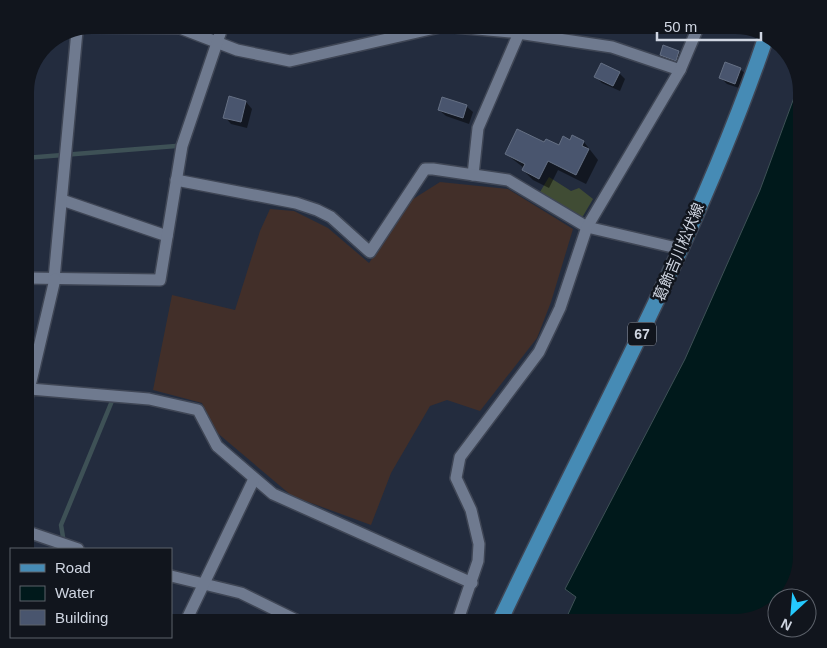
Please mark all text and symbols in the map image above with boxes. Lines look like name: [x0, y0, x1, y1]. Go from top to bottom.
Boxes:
scale bar: [657, 10, 761, 42]
text: 50 m: [664, 18, 697, 35]
street label: 葛飾吉川松伏線: [650, 200, 707, 303]
road number: 67: [628, 322, 656, 346]
legend: [10, 548, 172, 638]
text: Road: [55, 559, 91, 576]
text: Water: [55, 584, 94, 601]
north arrow: [767, 588, 817, 638]
text: Building: [55, 609, 108, 626]
text: N: [778, 615, 794, 634]

